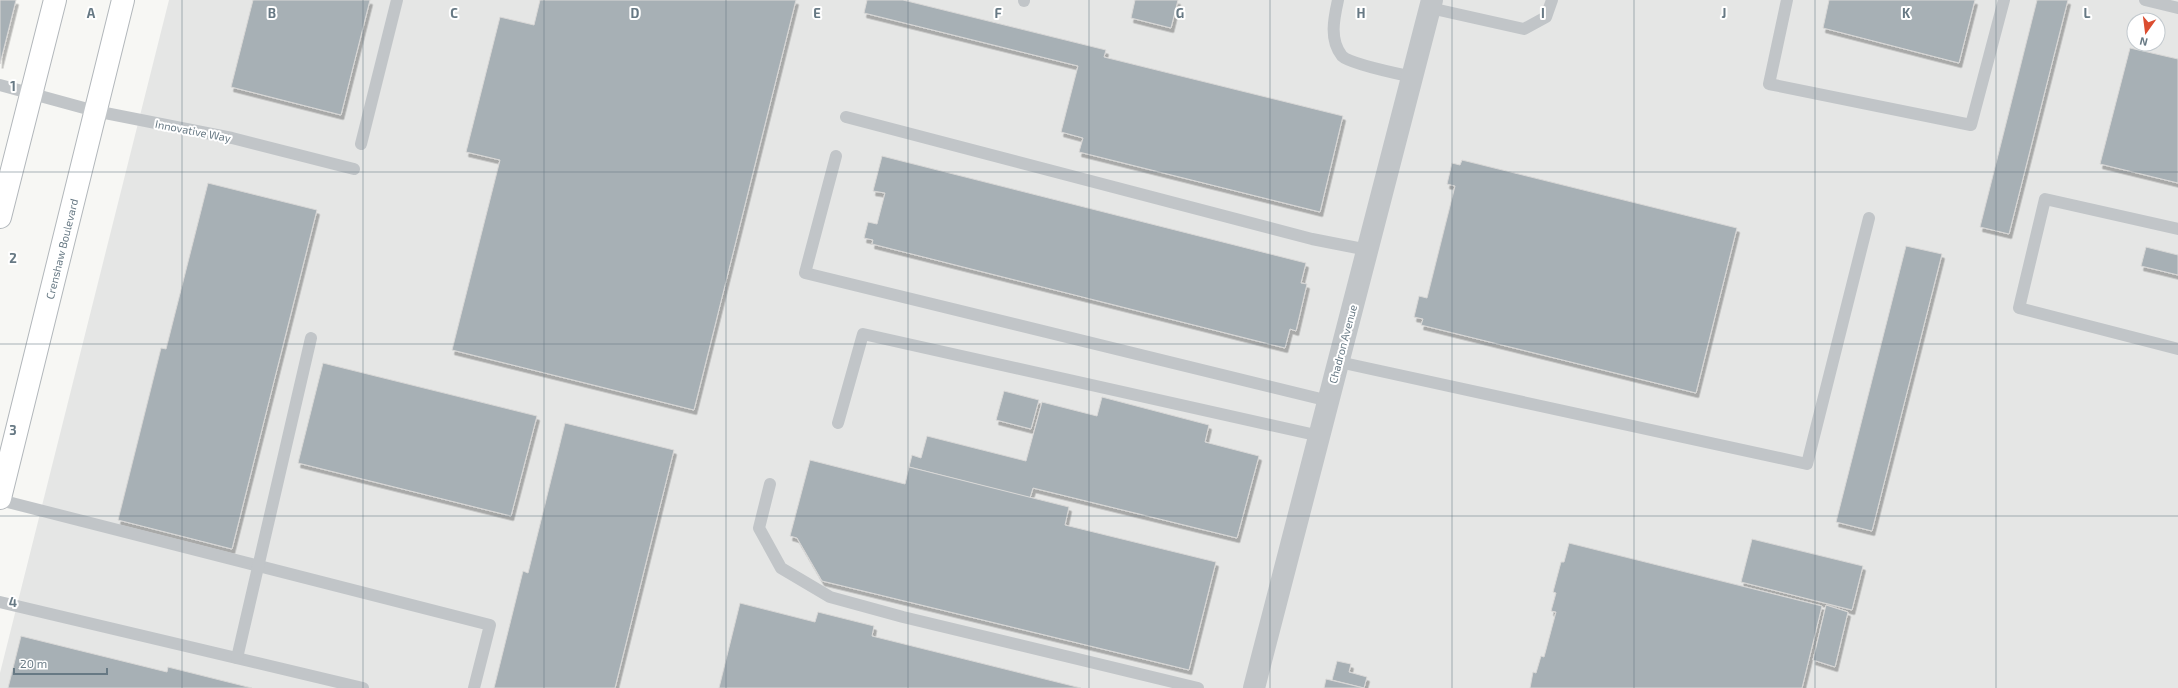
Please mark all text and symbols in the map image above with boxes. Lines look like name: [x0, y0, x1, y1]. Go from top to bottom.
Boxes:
text: A: [87, 5, 96, 21]
text: B: [268, 5, 276, 21]
text: C: [450, 5, 458, 21]
text: D: [631, 5, 640, 21]
text: E: [813, 5, 821, 21]
text: F: [994, 5, 1002, 21]
text: G: [1176, 5, 1184, 21]
text: H: [1357, 5, 1366, 21]
text: I: [1541, 5, 1545, 21]
text: J: [1722, 5, 1726, 21]
text: K: [1902, 5, 1911, 21]
text: L: [2084, 5, 2091, 21]
north arrow: [2126, 12, 2166, 52]
text: N: [2138, 35, 2149, 49]
text: 1: [10, 78, 16, 94]
street label: Innovative Way: [154, 117, 232, 144]
street label: Crenshaw Boulevard: [43, 197, 80, 300]
text: 2: [9, 250, 17, 266]
street label: Chadron Avenue: [1326, 303, 1359, 385]
text: 3: [9, 422, 17, 438]
text: 4: [9, 594, 17, 610]
scale bar: [14, 650, 107, 676]
text: 20 m: [20, 656, 47, 670]

